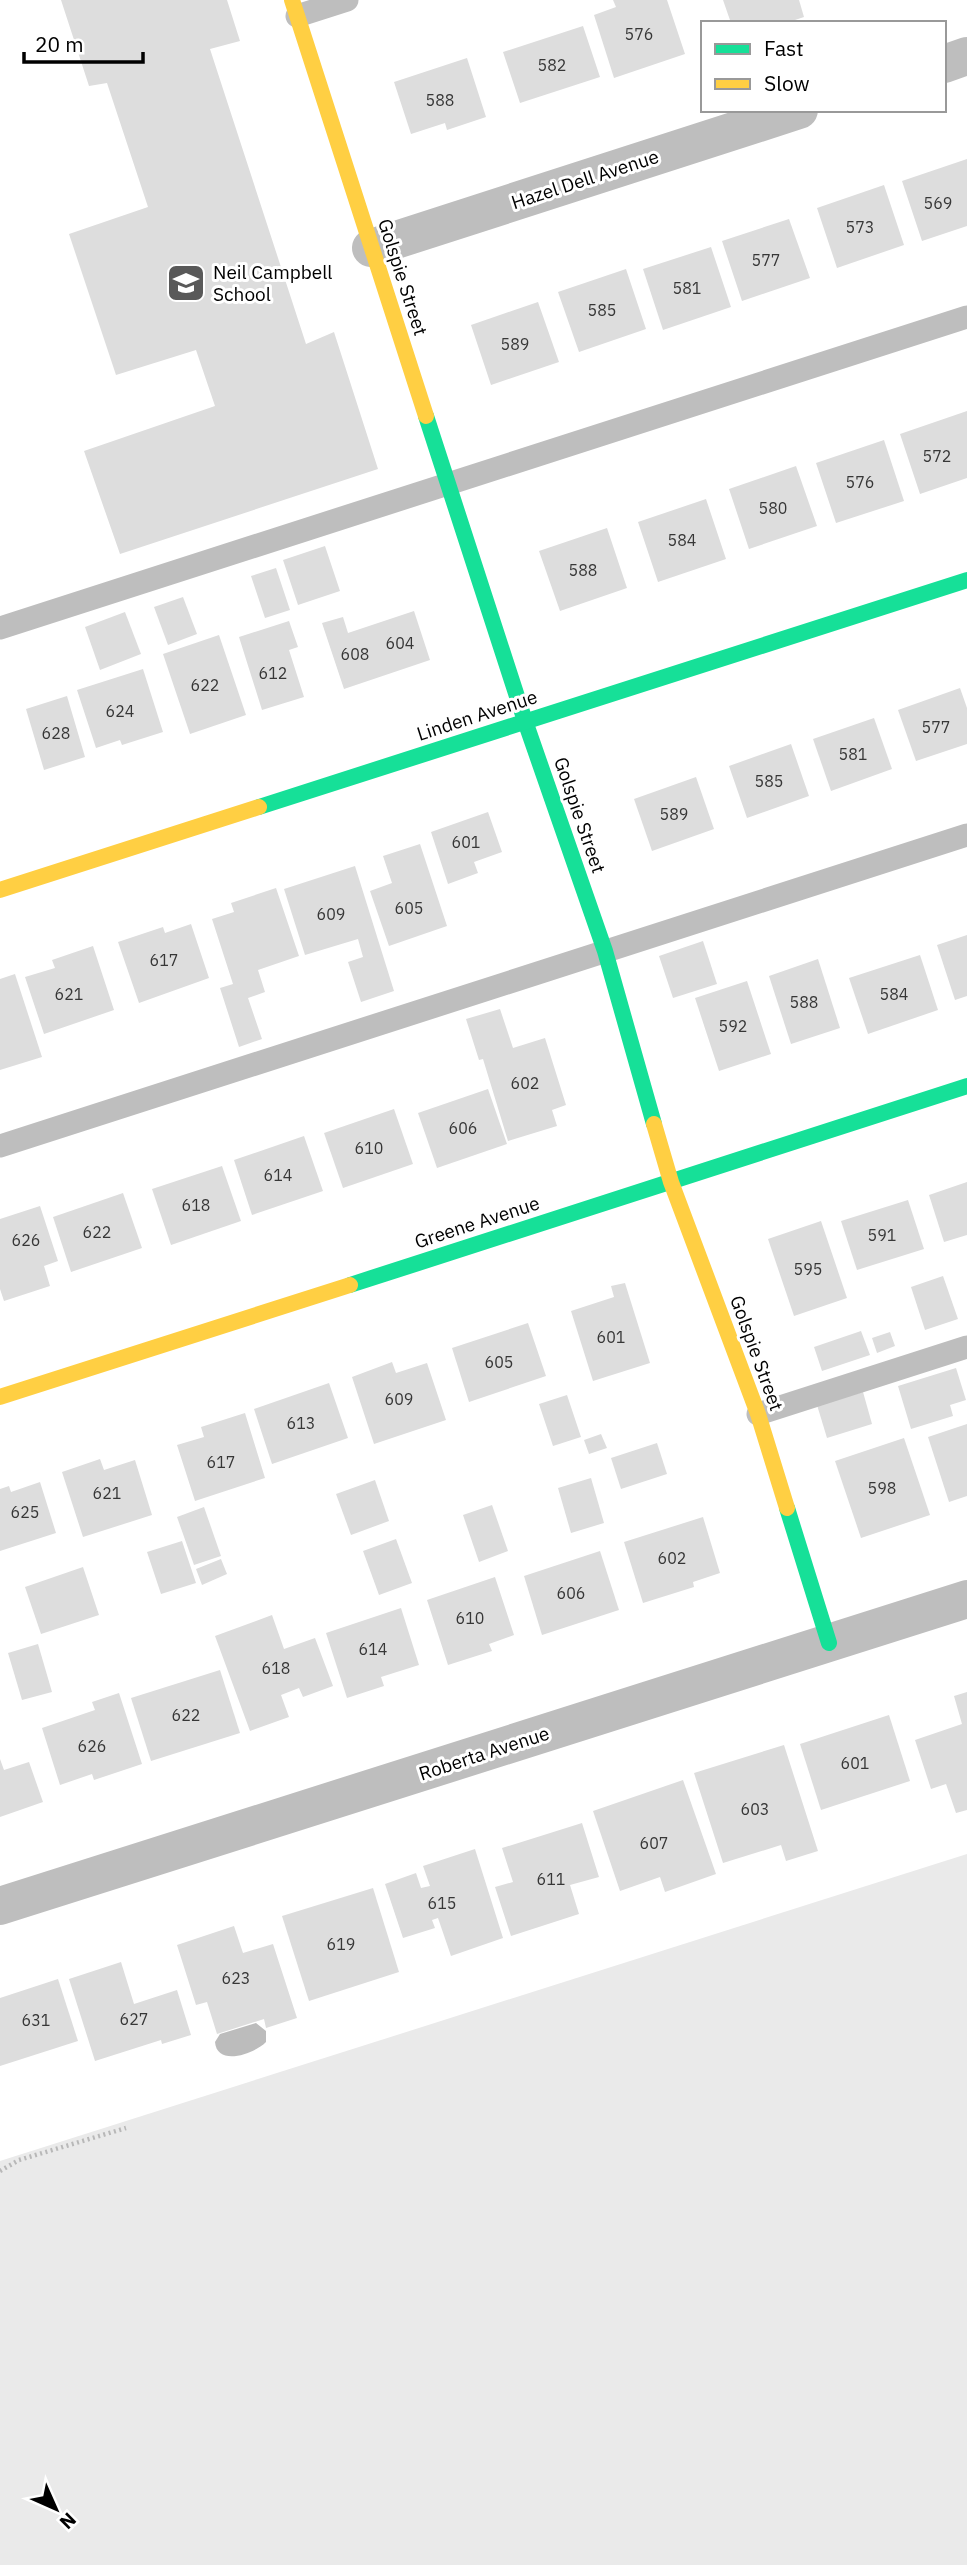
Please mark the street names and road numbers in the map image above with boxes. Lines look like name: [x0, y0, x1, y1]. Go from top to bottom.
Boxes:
street label: Hazel Dell Avenue: [508, 144, 662, 214]
street label: Golspie Street: [373, 216, 433, 338]
street label: Linden Avenue: [414, 684, 540, 746]
street label: Golspie Street: [549, 754, 611, 876]
street label: Greene Avenue: [411, 1190, 543, 1254]
street label: Golspie Street: [725, 1292, 789, 1414]
street label: Roberta Avenue: [416, 1721, 552, 1785]

